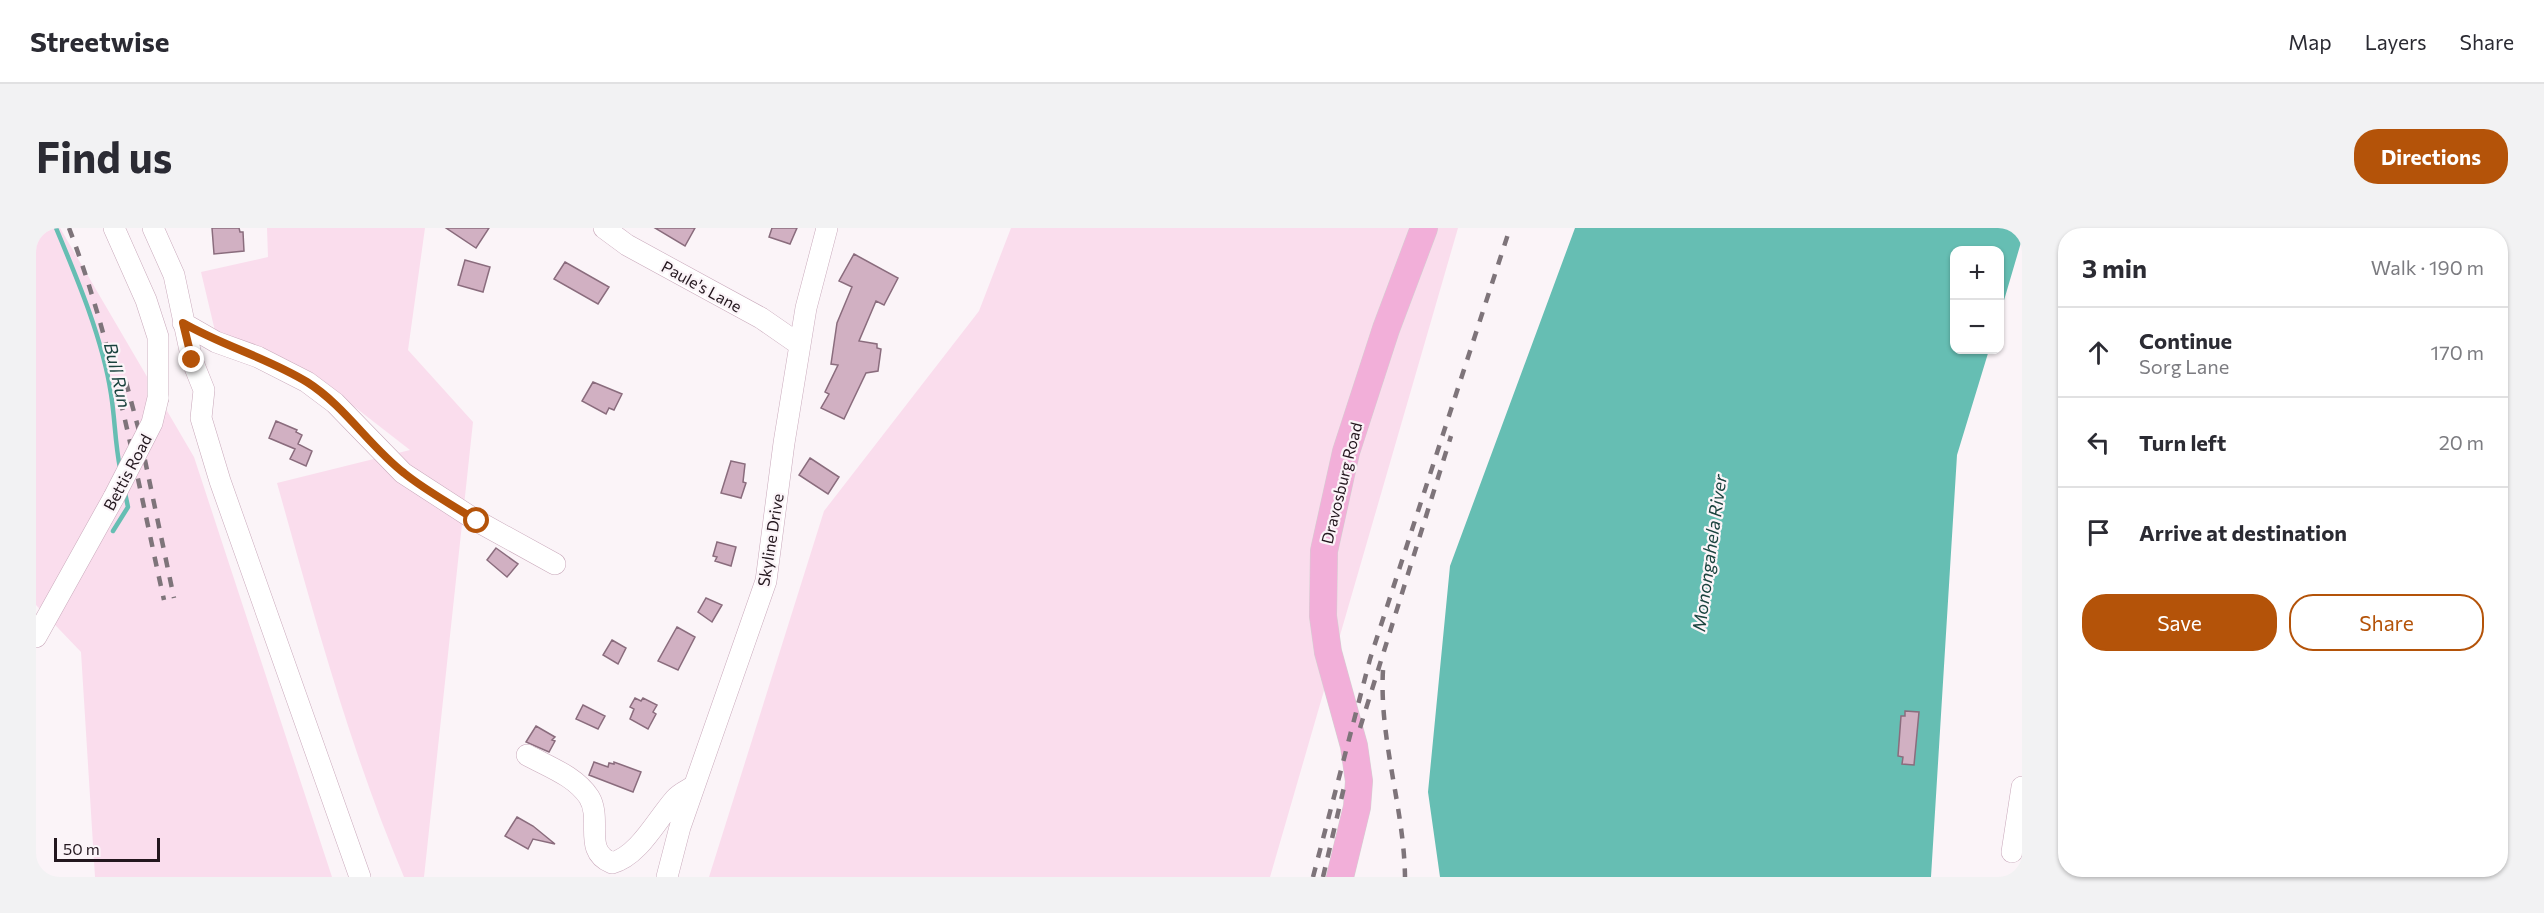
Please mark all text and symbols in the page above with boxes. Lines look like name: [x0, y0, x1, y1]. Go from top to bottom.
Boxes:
text: Streetwise: [30, 24, 170, 58]
text: Map: [2288, 29, 2332, 54]
text: Layers: [2365, 29, 2427, 54]
text: Share: [2460, 29, 2514, 54]
button: Directions: [2354, 129, 2508, 184]
text: Find us: [36, 130, 172, 182]
map controls: [1950, 246, 2004, 354]
button: +: [1950, 246, 2004, 300]
text: 3 min: [2082, 252, 2147, 283]
text: Walk · 190 m: [2371, 255, 2484, 279]
street label: Paule's Lane: [659, 256, 745, 316]
button: −: [1950, 300, 2004, 354]
text: Continue: [2139, 327, 2232, 354]
icon: ahead: [2082, 336, 2115, 369]
water label: Bull Run: [100, 340, 136, 410]
text: 170 m: [2431, 340, 2484, 364]
route end: [178, 346, 204, 372]
text: Sorg Lane: [2139, 354, 2229, 378]
street label: Dravosburg Road: [1317, 420, 1365, 546]
icon: left: [2082, 426, 2115, 459]
text: Turn left: [2139, 429, 2226, 456]
text: 20 m: [2439, 430, 2484, 454]
street label: Bettis Road: [99, 431, 155, 513]
water label: Monongahela River: [1687, 472, 1731, 633]
street label: Skyline Drive: [753, 492, 787, 588]
route start: [463, 507, 489, 533]
icon: arrive: [2082, 516, 2115, 549]
text: Arrive at destination: [2139, 519, 2347, 546]
button: Save: [2082, 594, 2277, 651]
button: Share: [2289, 594, 2484, 651]
scale bar: [54, 835, 160, 862]
text: 50 m: [63, 839, 100, 858]

